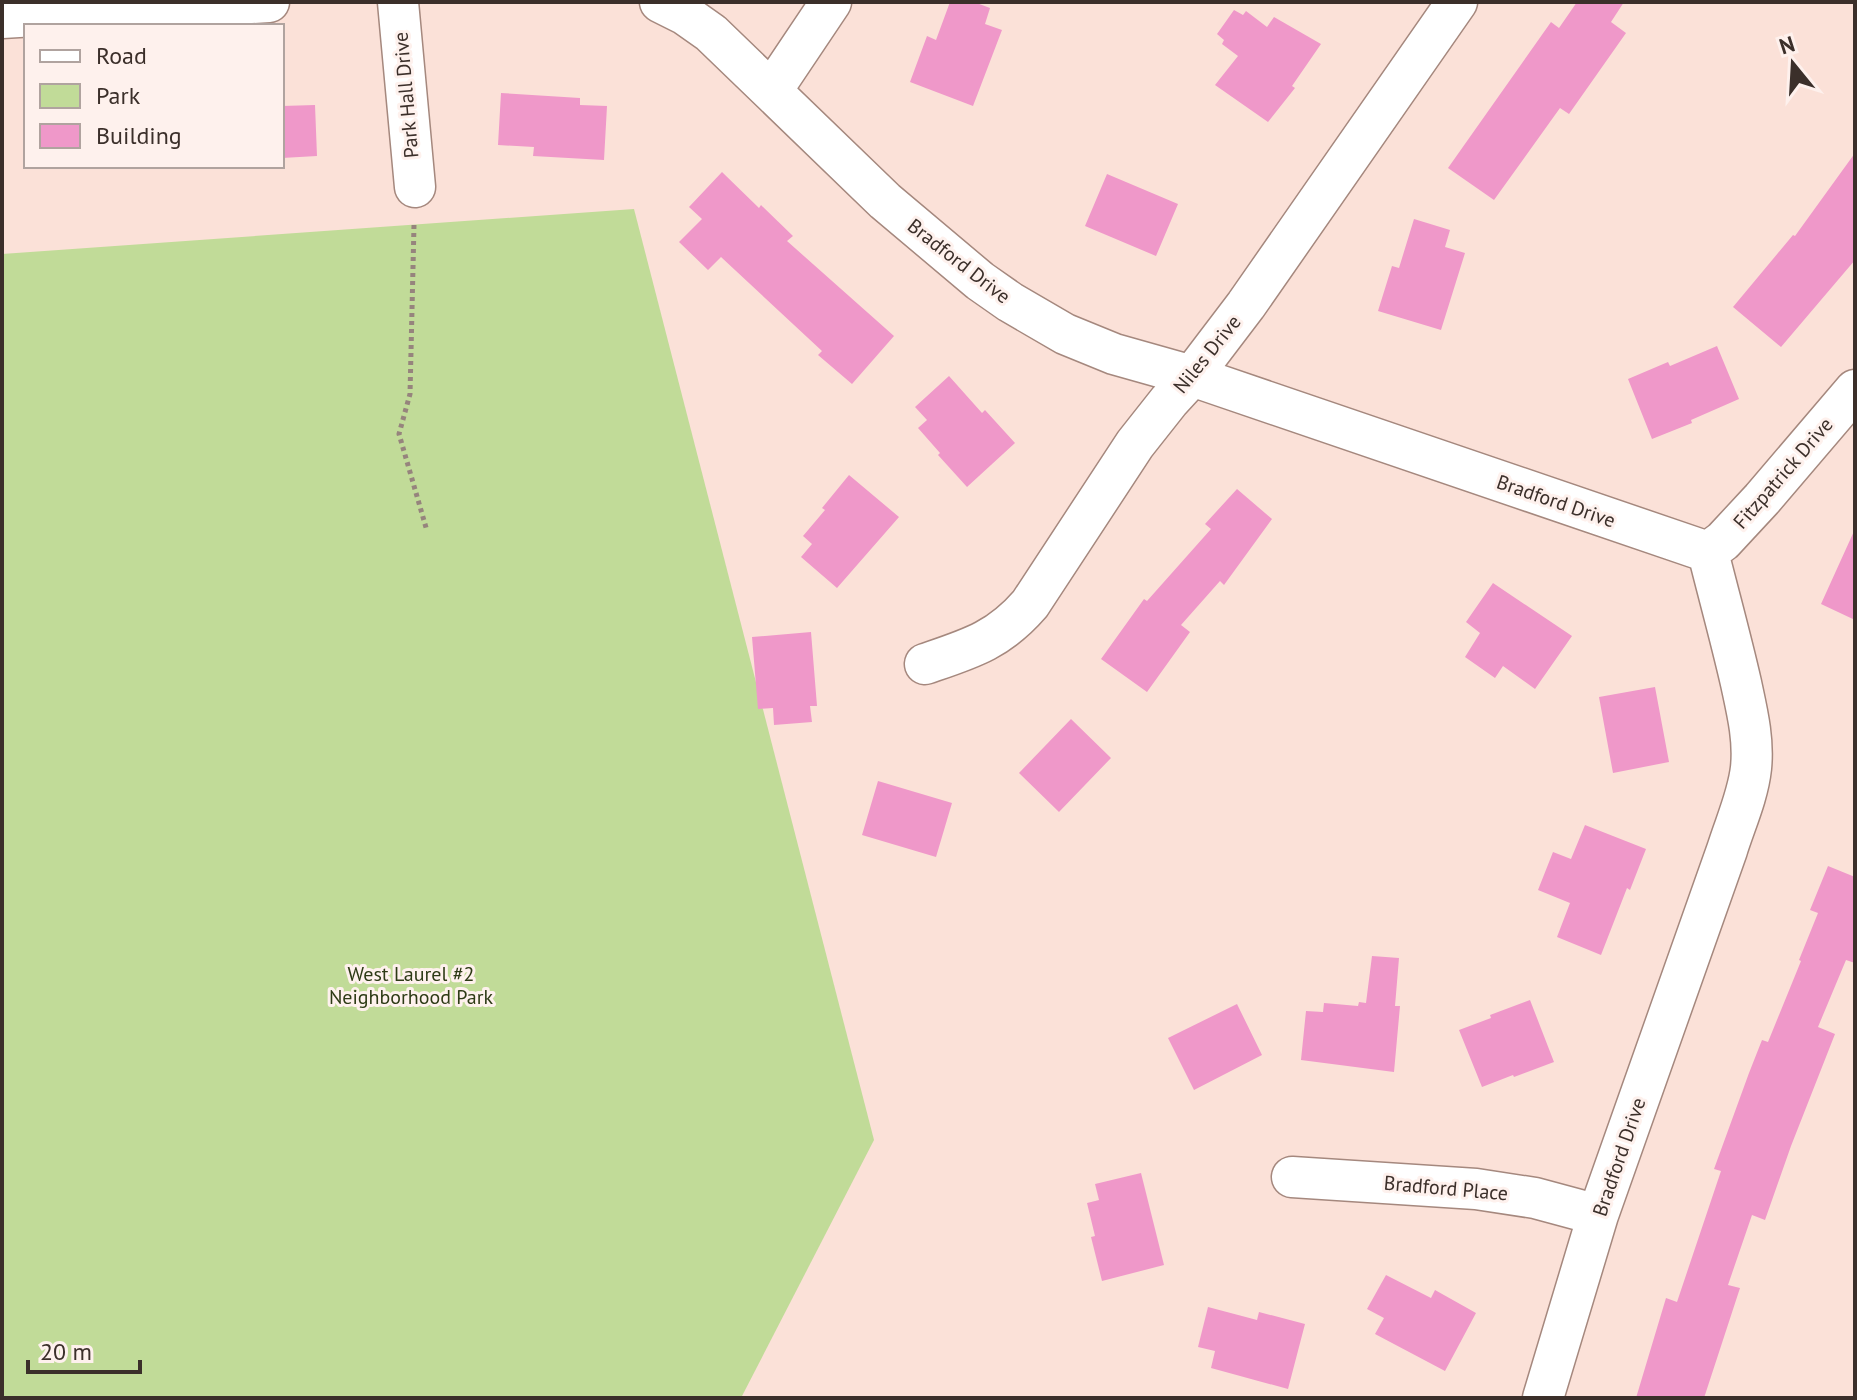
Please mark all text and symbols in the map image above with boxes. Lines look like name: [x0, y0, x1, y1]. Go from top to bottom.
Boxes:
legend: [24, 24, 284, 168]
north arrow: [1753, 24, 1833, 104]
text: N: [1776, 29, 1798, 61]
street label: Park Hall Drive: [388, 31, 424, 159]
text: Road: [96, 40, 147, 71]
text: Park: [96, 80, 141, 111]
text: Building: [96, 120, 182, 151]
street label: Bradford Drive: [902, 213, 1016, 309]
street label: Niles Drive: [1168, 310, 1246, 398]
street label: Fitzpatrick Drive: [1728, 412, 1838, 534]
street label: Bradford Drive: [1493, 469, 1619, 533]
park label: West Laurel #2 Neighborhood Park: [329, 961, 494, 1010]
street label: Bradford Drive: [1587, 1094, 1651, 1220]
street label: Bradford Place: [1383, 1170, 1509, 1206]
scale bar: [28, 1324, 140, 1374]
text: 20 m: [40, 1336, 92, 1367]

